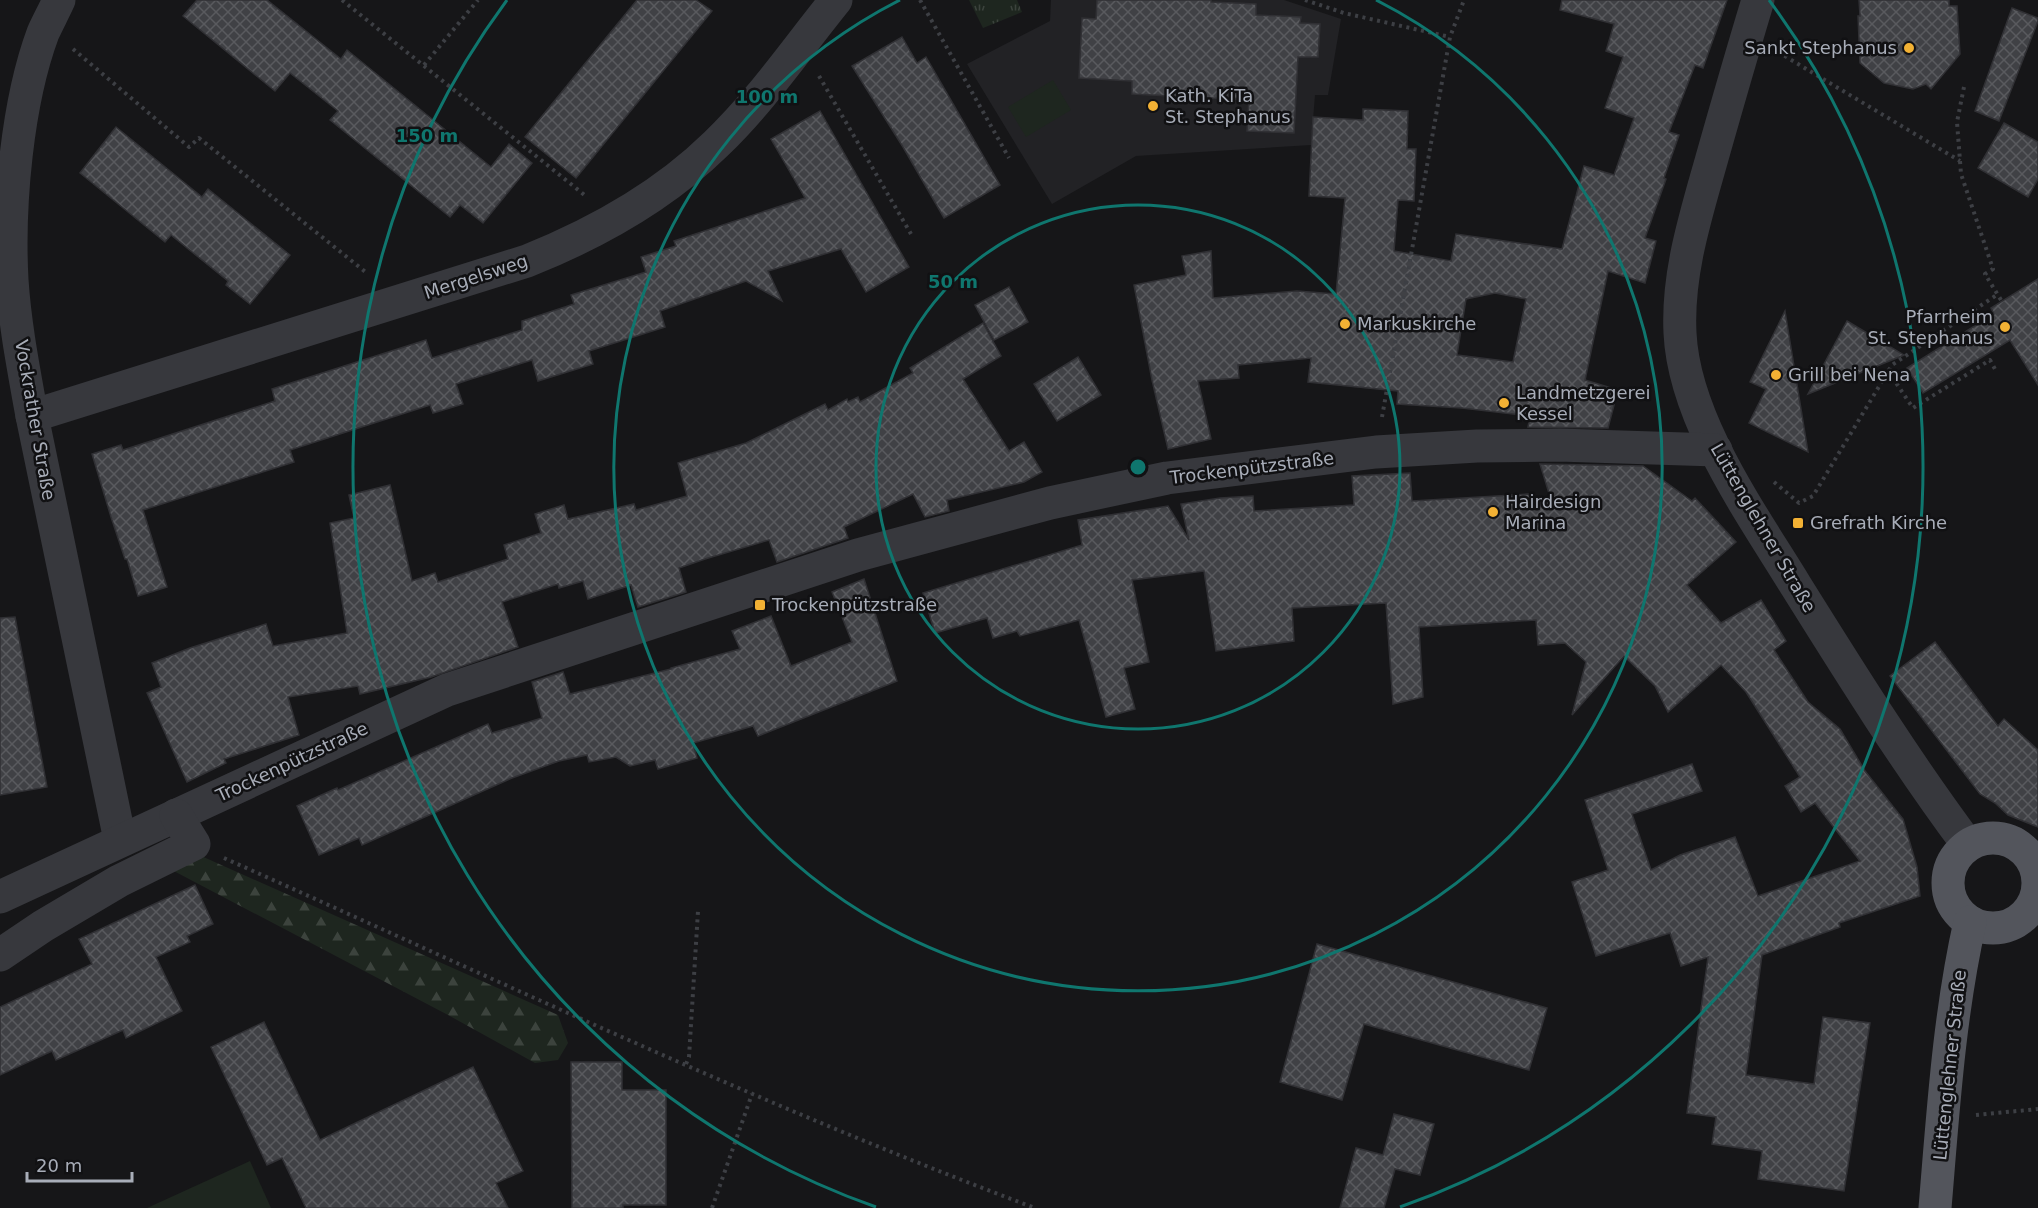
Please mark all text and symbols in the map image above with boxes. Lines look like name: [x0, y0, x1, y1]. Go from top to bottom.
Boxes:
place label: Sankt Stephanus: [1744, 37, 1897, 58]
marker: Sankt Stephanus: [1902, 41, 1916, 55]
place label: Kath. KiTa St. Stephanus: [1165, 85, 1291, 127]
text: 100 m: [736, 86, 798, 107]
marker: Kath. KiTa St. Stephanus: [1146, 99, 1160, 113]
text: 150 m: [396, 125, 458, 146]
street label: Mergelsweg: [421, 250, 530, 303]
text: 50 m: [928, 271, 978, 292]
place label: Pfarrheim St. Stephanus: [1867, 306, 1993, 348]
place label: Markuskirche: [1357, 313, 1476, 334]
marker: Markuskirche: [1338, 317, 1352, 331]
marker: Pfarrheim St. Stephanus: [1998, 320, 2012, 334]
street label: Vockrather Straße: [11, 338, 60, 502]
place label: Grill bei Nena: [1788, 364, 1910, 385]
marker: Grill bei Nena: [1769, 368, 1783, 382]
place label: Landmetzgerei Kessel: [1516, 382, 1651, 424]
marker: Landmetzgerei Kessel: [1497, 396, 1511, 410]
street label: Lüttenglehner Straße: [1706, 440, 1820, 616]
street label: Trockenpützstraße: [1168, 447, 1335, 488]
centre of rings: [1128, 457, 1148, 477]
place label: Hairdesign Marina: [1505, 491, 1601, 533]
marker: Hairdesign Marina: [1486, 505, 1500, 519]
place label: Grefrath Kirche: [1810, 512, 1947, 533]
marker: Grefrath Kirche: [1791, 516, 1805, 530]
place label: Trockenpützstraße: [771, 594, 937, 615]
marker: Trockenpützstraße: [753, 598, 767, 612]
street label: Trockenpützstraße: [212, 717, 371, 806]
street label: Lüttenglehner Straße: [1929, 969, 1970, 1161]
scale bar: [27, 1145, 132, 1183]
text: 20 m: [36, 1155, 82, 1176]

